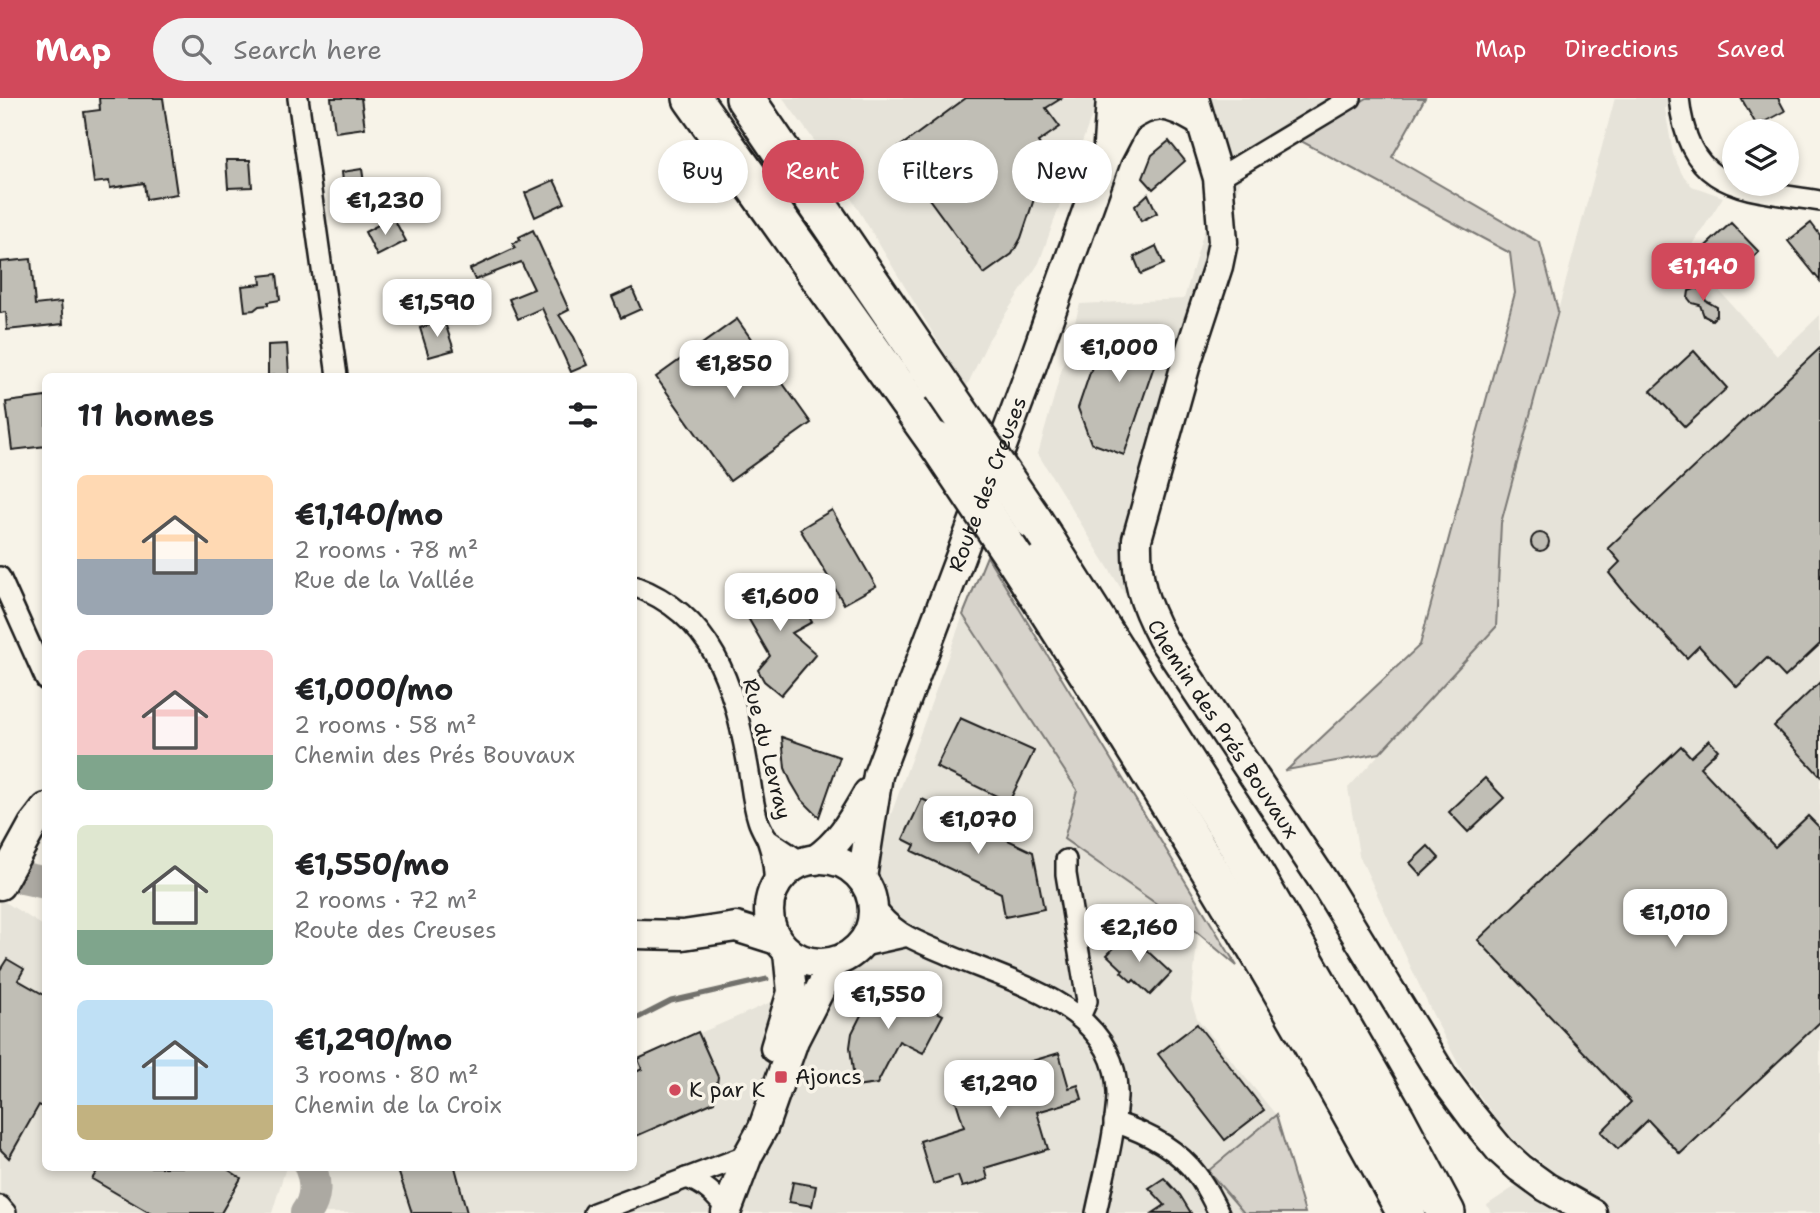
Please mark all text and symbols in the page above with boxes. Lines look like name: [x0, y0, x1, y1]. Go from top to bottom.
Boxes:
search box: [153, 18, 643, 81]
text: Map: [35, 27, 111, 72]
icon: search: [177, 30, 215, 68]
text: Search here: [233, 32, 382, 67]
text: Map: [1475, 33, 1526, 65]
text: Directions: [1564, 33, 1679, 65]
text: Saved: [1717, 33, 1785, 65]
map controls: [1722, 119, 1799, 196]
button: layers: [1722, 119, 1799, 196]
chip: Buy: [658, 140, 748, 203]
chip: Rent: [762, 140, 864, 203]
chip: Filters: [878, 140, 998, 203]
chip: New: [1012, 140, 1112, 203]
pin: €1,230: [328, 178, 442, 237]
text: €1,230: [346, 185, 424, 215]
pin: €1,140: [1646, 244, 1760, 303]
text: €1,140: [1668, 251, 1738, 281]
pin: €1,590: [380, 280, 494, 339]
text: €1,590: [399, 287, 475, 317]
pin: €1,000: [1062, 324, 1176, 384]
text: €1,000: [1080, 332, 1158, 362]
pin: €1,850: [677, 341, 791, 400]
text: €1,850: [695, 348, 773, 378]
street label: Route des Creuses: [942, 393, 1033, 576]
text: 11 homes: [77, 395, 214, 436]
icon: filters: [564, 396, 602, 434]
text: €1,140/mo: [294, 494, 443, 535]
icon: home: [133, 503, 217, 587]
text: 2 rooms · 78 m²: [294, 535, 478, 565]
text: Rue de la Vallée: [294, 565, 475, 595]
pin: €1,600: [723, 574, 837, 633]
text: €1,600: [741, 581, 819, 611]
street label: Chemin des Prés Bouvaux: [1141, 615, 1305, 844]
text: €1,000/mo: [294, 669, 453, 710]
street label: Rue du Levray: [736, 676, 798, 822]
icon: home: [133, 678, 217, 762]
text: 2 rooms · 58 m²: [294, 710, 477, 740]
text: Chemin des Prés Bouvaux: [294, 740, 575, 770]
pin: €1,070: [921, 796, 1035, 856]
text: €1,070: [939, 804, 1017, 834]
text: €1,550/mo: [294, 844, 450, 885]
icon: home: [133, 853, 217, 937]
text: 2 rooms · 72 m²: [294, 885, 477, 915]
pin: €1,010: [1618, 890, 1732, 949]
text: €1,010: [1639, 897, 1711, 927]
pin: €2,160: [1082, 904, 1196, 964]
text: €2,160: [1100, 912, 1178, 942]
text: Route des Creuses: [294, 915, 497, 945]
pin: €1,550: [831, 972, 945, 1031]
text: €1,550: [850, 979, 926, 1009]
text: €1,290/mo: [294, 1019, 453, 1060]
icon: home: [133, 1028, 217, 1112]
text: 3 rooms · 80 m²: [294, 1060, 479, 1090]
pin: €1,290: [942, 1060, 1056, 1120]
place label: Ajoncs: [795, 1063, 862, 1091]
text: €1,290: [960, 1068, 1038, 1098]
marker: Ajoncs: [773, 1069, 789, 1085]
place label: K par K: [689, 1076, 765, 1104]
marker: K par K: [667, 1082, 683, 1098]
text: Chemin de la Croix: [294, 1090, 502, 1120]

